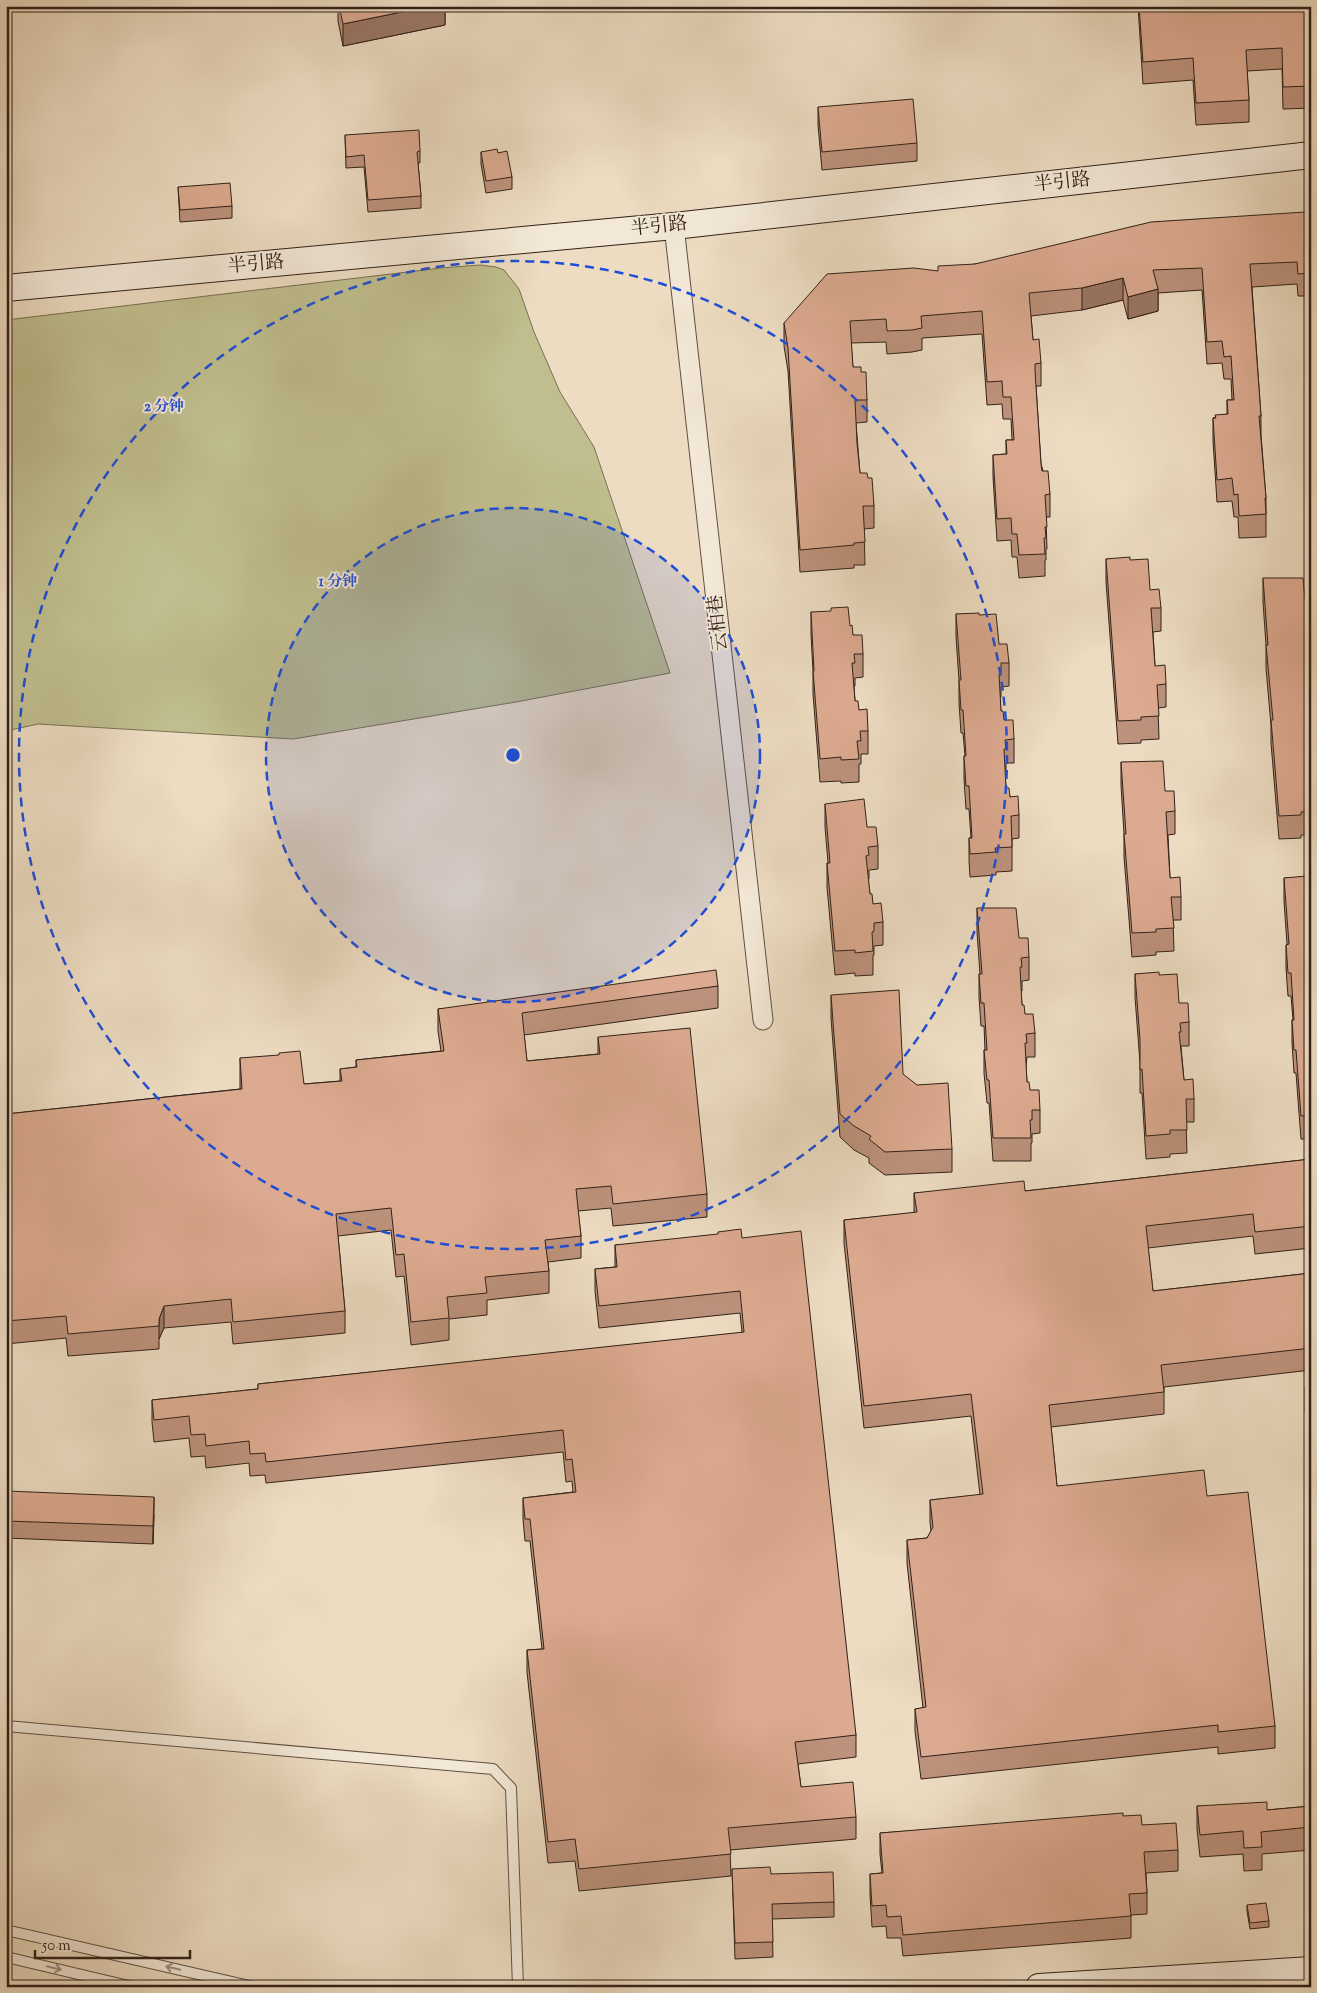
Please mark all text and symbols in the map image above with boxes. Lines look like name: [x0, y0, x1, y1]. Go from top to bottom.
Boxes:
street label: 半引路: [1032, 167, 1092, 199]
street label: 半引路: [629, 211, 689, 243]
street label: 半引路: [226, 249, 286, 281]
text: 2 分钟: [144, 397, 184, 418]
text: 1 分钟: [319, 572, 357, 593]
street label: 云柏巷: [703, 593, 735, 653]
centre of rings: [504, 746, 522, 764]
scale bar: [35, 1928, 190, 1960]
text: 50 m: [41, 1936, 71, 1957]
one-way arrow: [165, 1963, 181, 1972]
one-way arrow: [45, 1964, 61, 1973]

